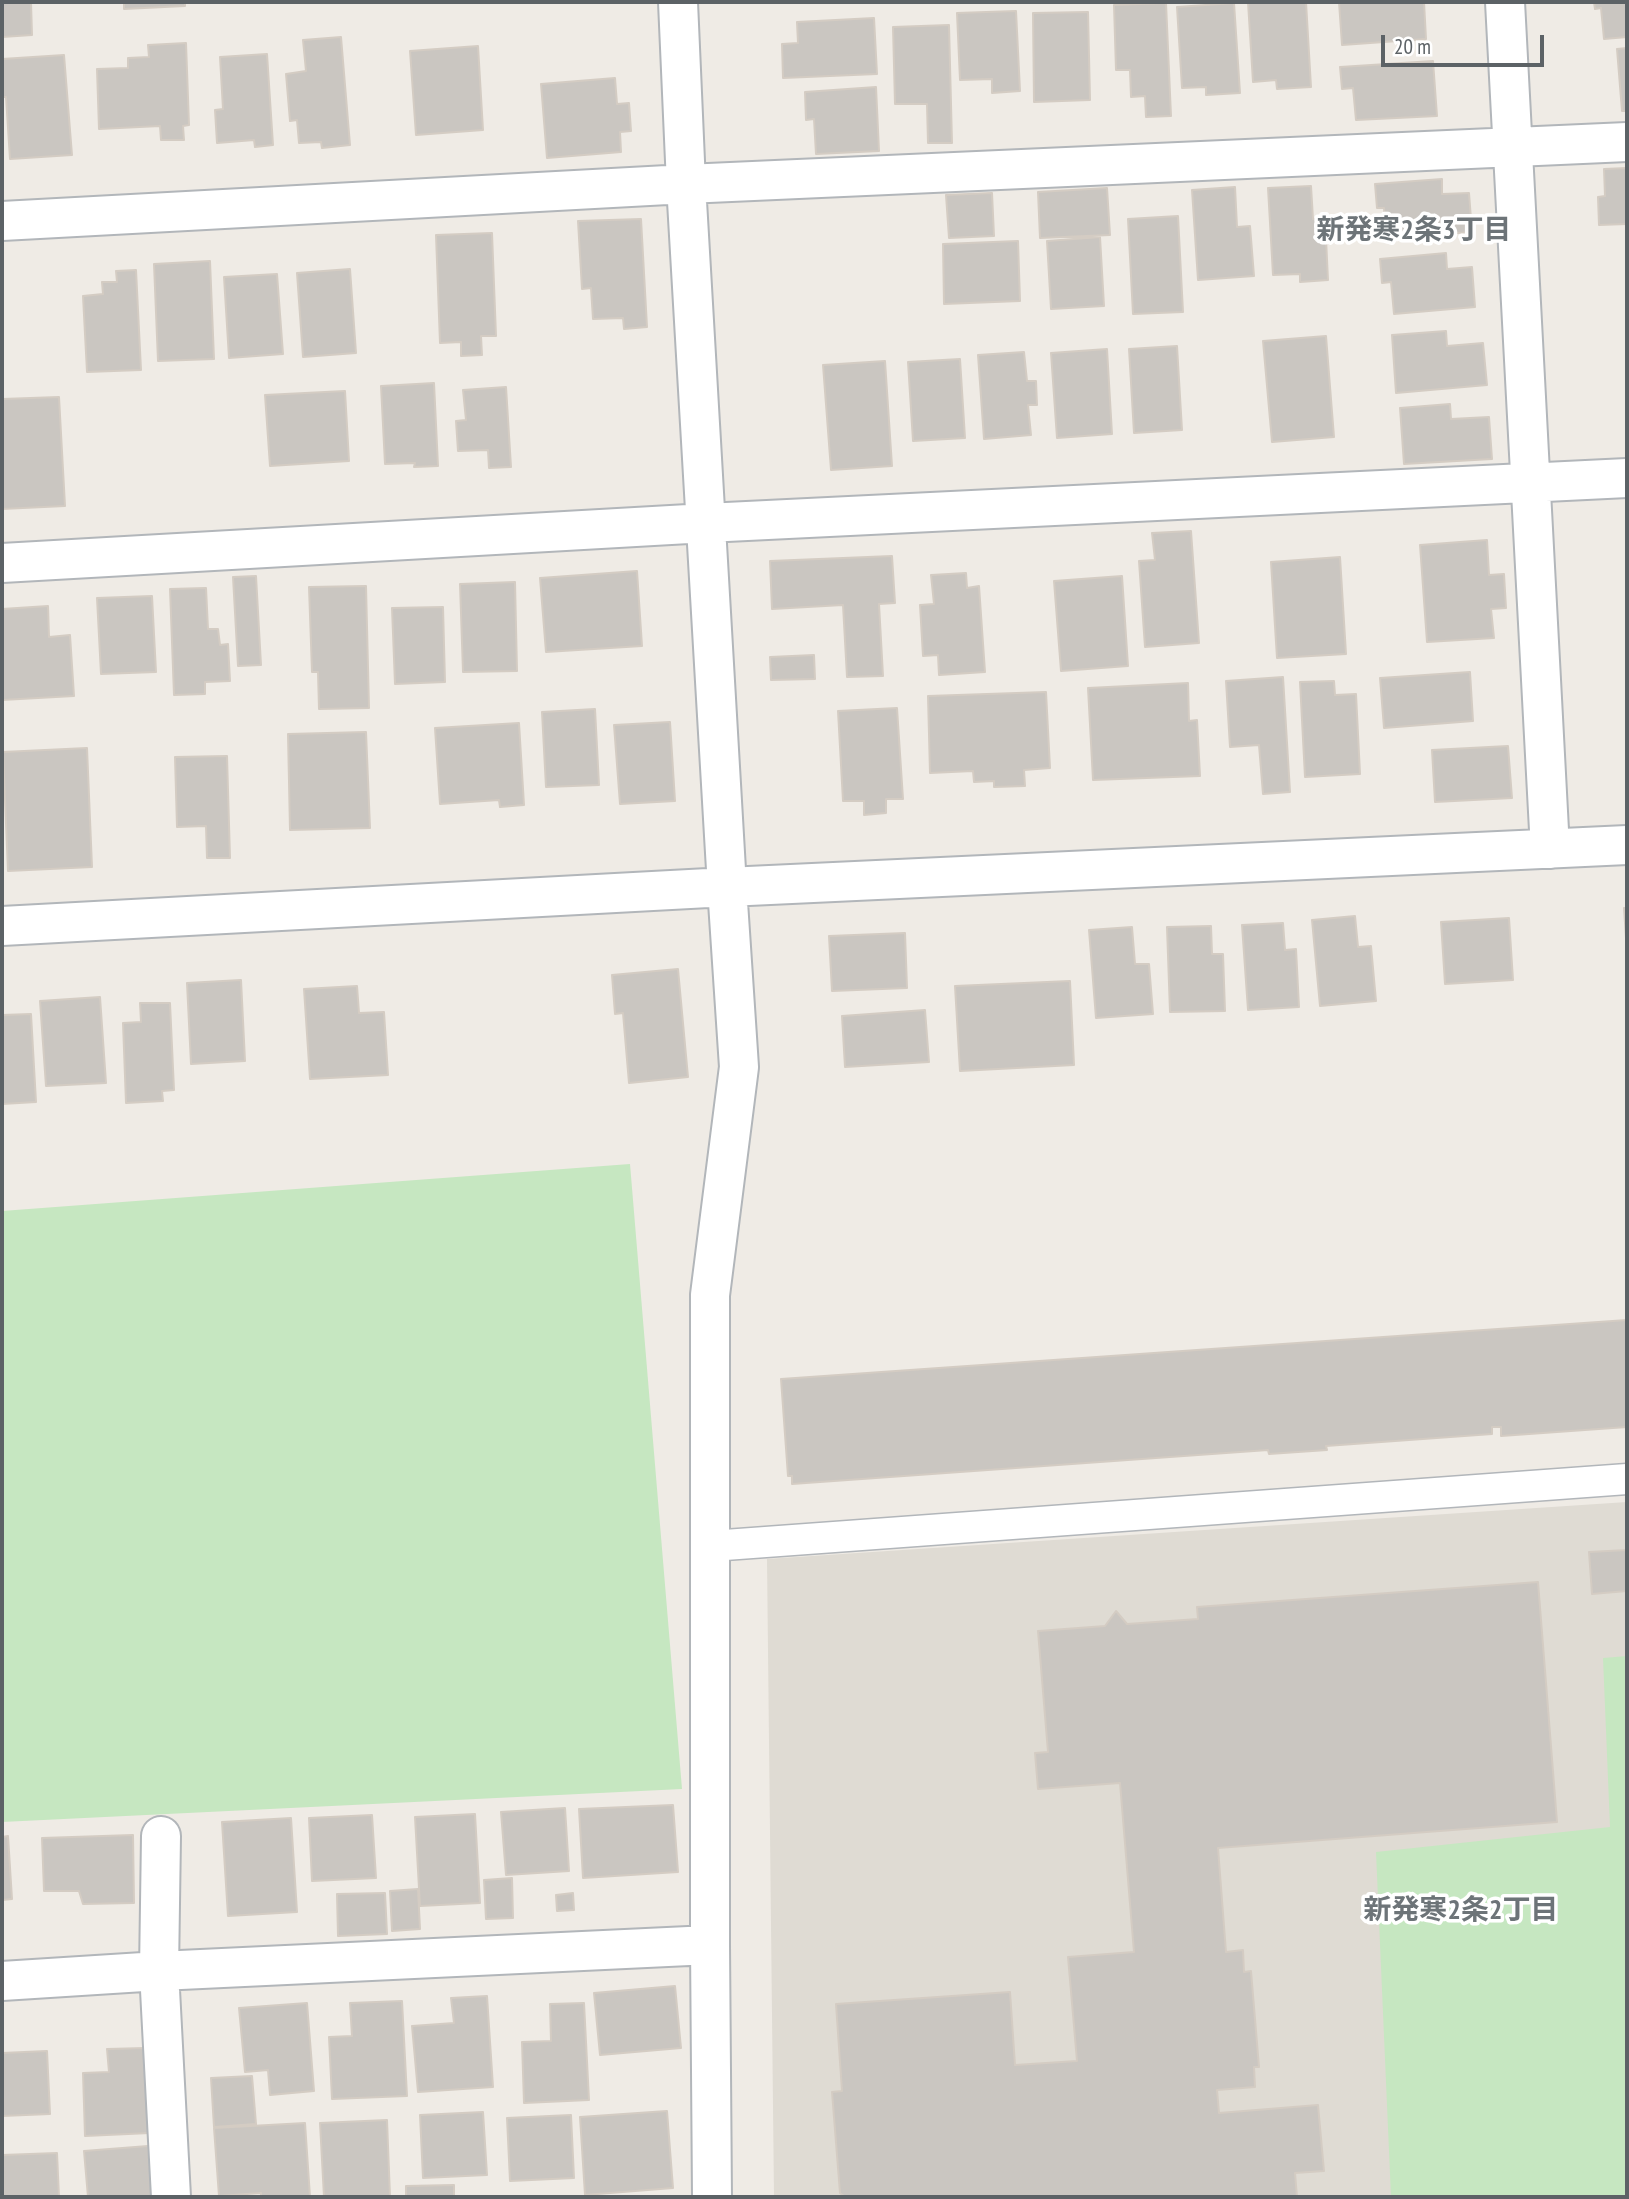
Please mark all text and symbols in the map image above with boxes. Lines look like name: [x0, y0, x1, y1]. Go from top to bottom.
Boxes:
scale bar: [1384, 21, 1547, 65]
text: 20 m: [1394, 33, 1431, 60]
district label: 新発寒2条3丁目: [1317, 214, 1511, 248]
district label: 新発寒2条2丁目: [1364, 1894, 1558, 1928]

